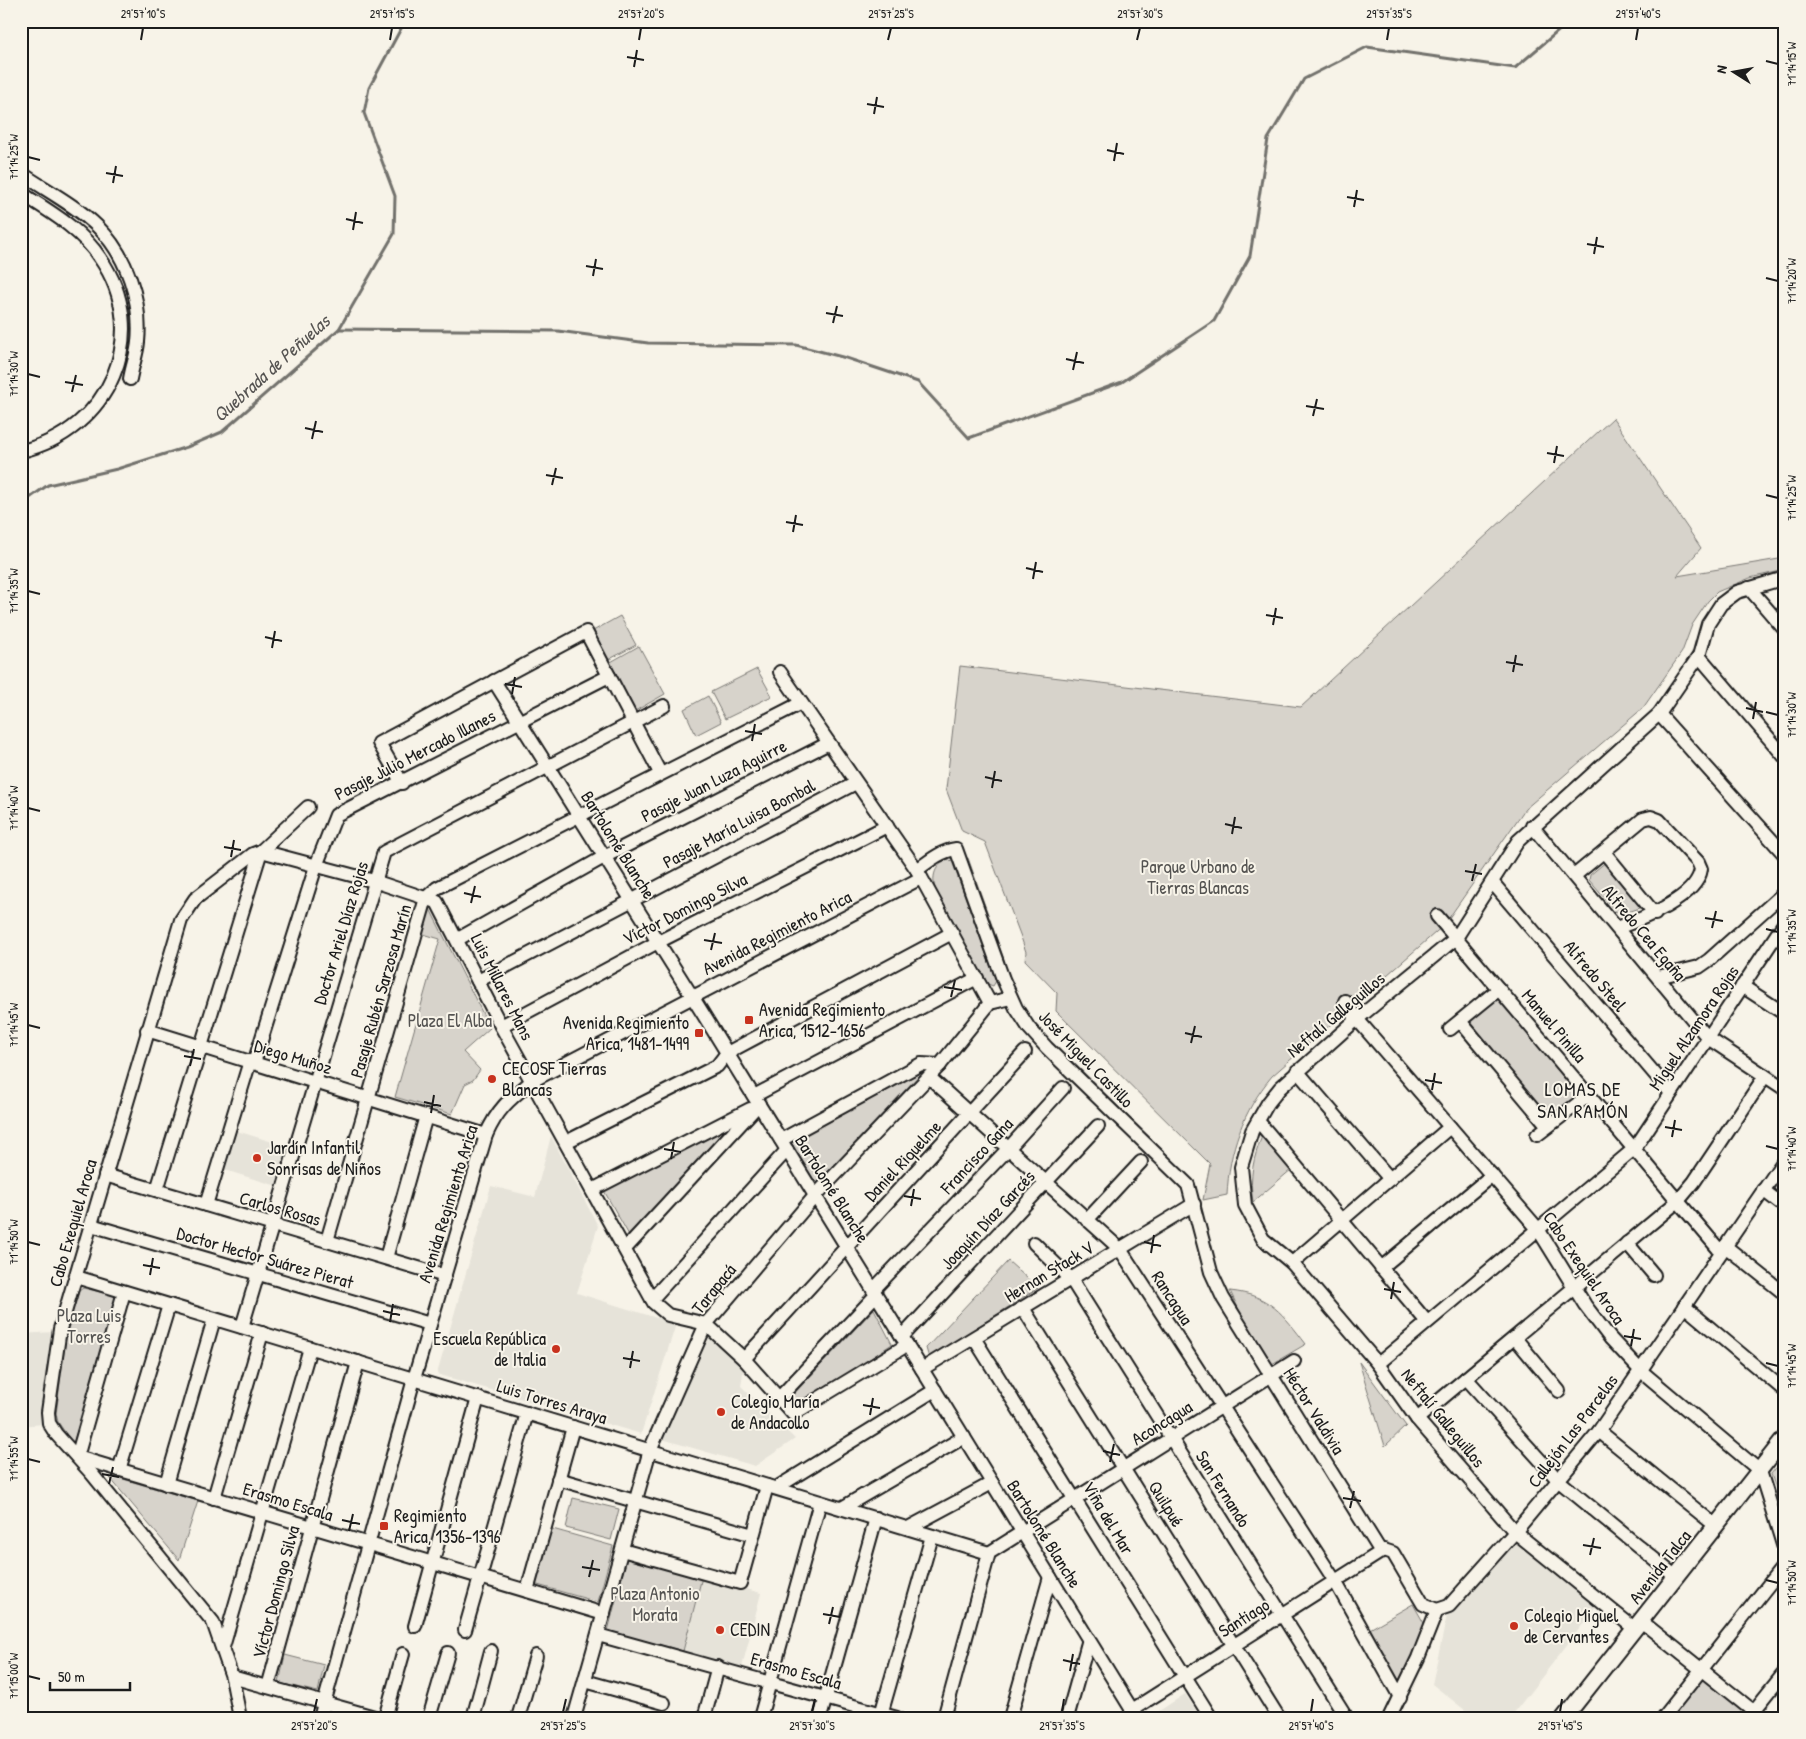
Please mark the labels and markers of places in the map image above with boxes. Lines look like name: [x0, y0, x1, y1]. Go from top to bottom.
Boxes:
place label: Avenida Regimiento Arica, 1512-1656: [759, 997, 885, 1043]
place label: Avenida Regimiento Arica, 1481-1499: [563, 1010, 689, 1056]
marker: Avenida Regimiento Arica, 1512-1656: [743, 1014, 755, 1026]
marker: Avenida Regimiento Arica, 1481-1499: [693, 1027, 705, 1039]
place label: CECOSF Tierras Blancas: [502, 1056, 606, 1102]
marker: CECOSF Tierras Blancas: [486, 1073, 498, 1085]
place label: Jardín Infantil Sonrisas de Niños: [267, 1135, 381, 1181]
marker: Jardín Infantil Sonrisas de Niños: [251, 1152, 263, 1164]
place label: Escuela República de Italia: [433, 1326, 546, 1372]
marker: Escuela República de Italia: [550, 1343, 562, 1355]
place label: Colegio María de Andacollo: [731, 1389, 819, 1435]
marker: Colegio María de Andacollo: [715, 1406, 727, 1418]
place label: Regimiento Arica, 1356-1396: [394, 1503, 501, 1549]
marker: Regimiento Arica, 1356-1396: [378, 1520, 390, 1532]
place label: Colegio Miguel de Cervantes: [1524, 1603, 1619, 1649]
place label: CEDIN: [730, 1617, 770, 1642]
marker: Colegio Miguel de Cervantes: [1508, 1620, 1520, 1632]
marker: CEDIN: [714, 1624, 726, 1636]

